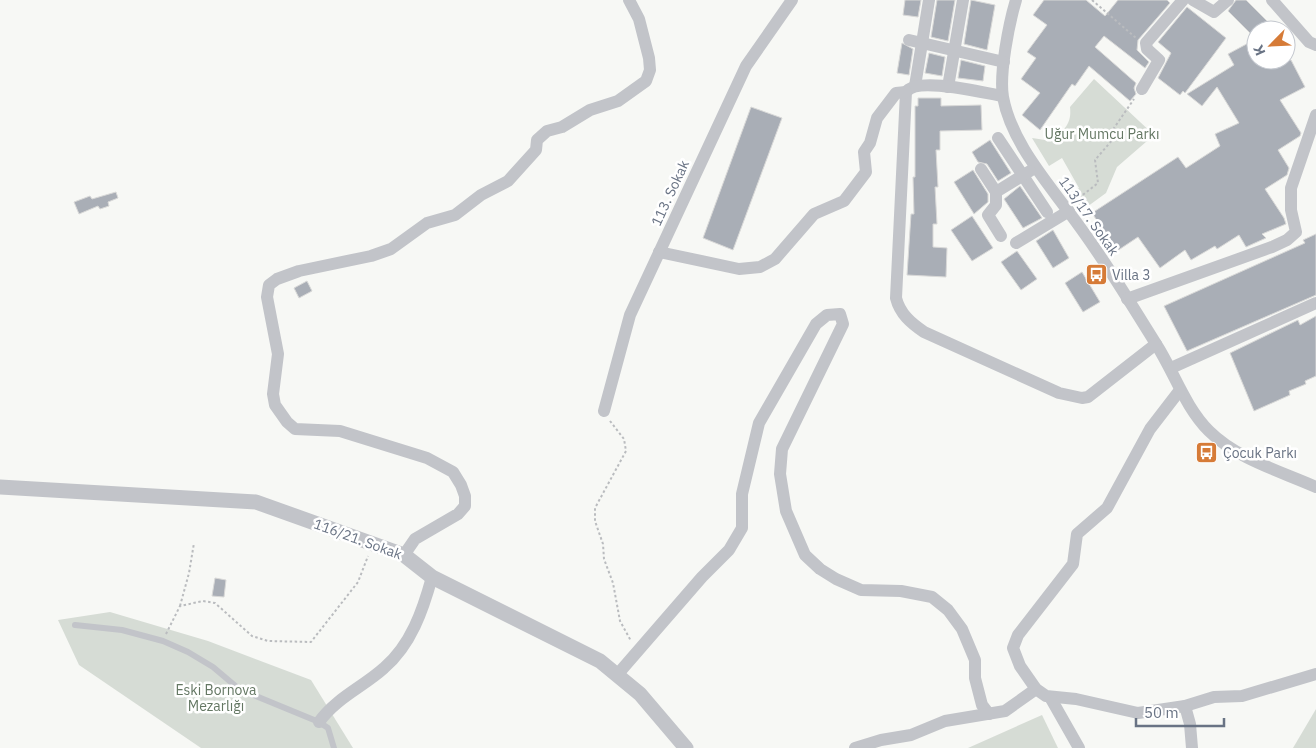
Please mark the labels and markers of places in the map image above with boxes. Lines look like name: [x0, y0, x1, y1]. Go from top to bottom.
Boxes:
bus stop icon: Villa 3: [1084, 263, 1108, 287]
place label: Villa 3: [1112, 266, 1151, 284]
bus stop icon: Çocuk Parkı: [1195, 441, 1219, 465]
place label: Çocuk Parkı: [1223, 444, 1297, 462]

